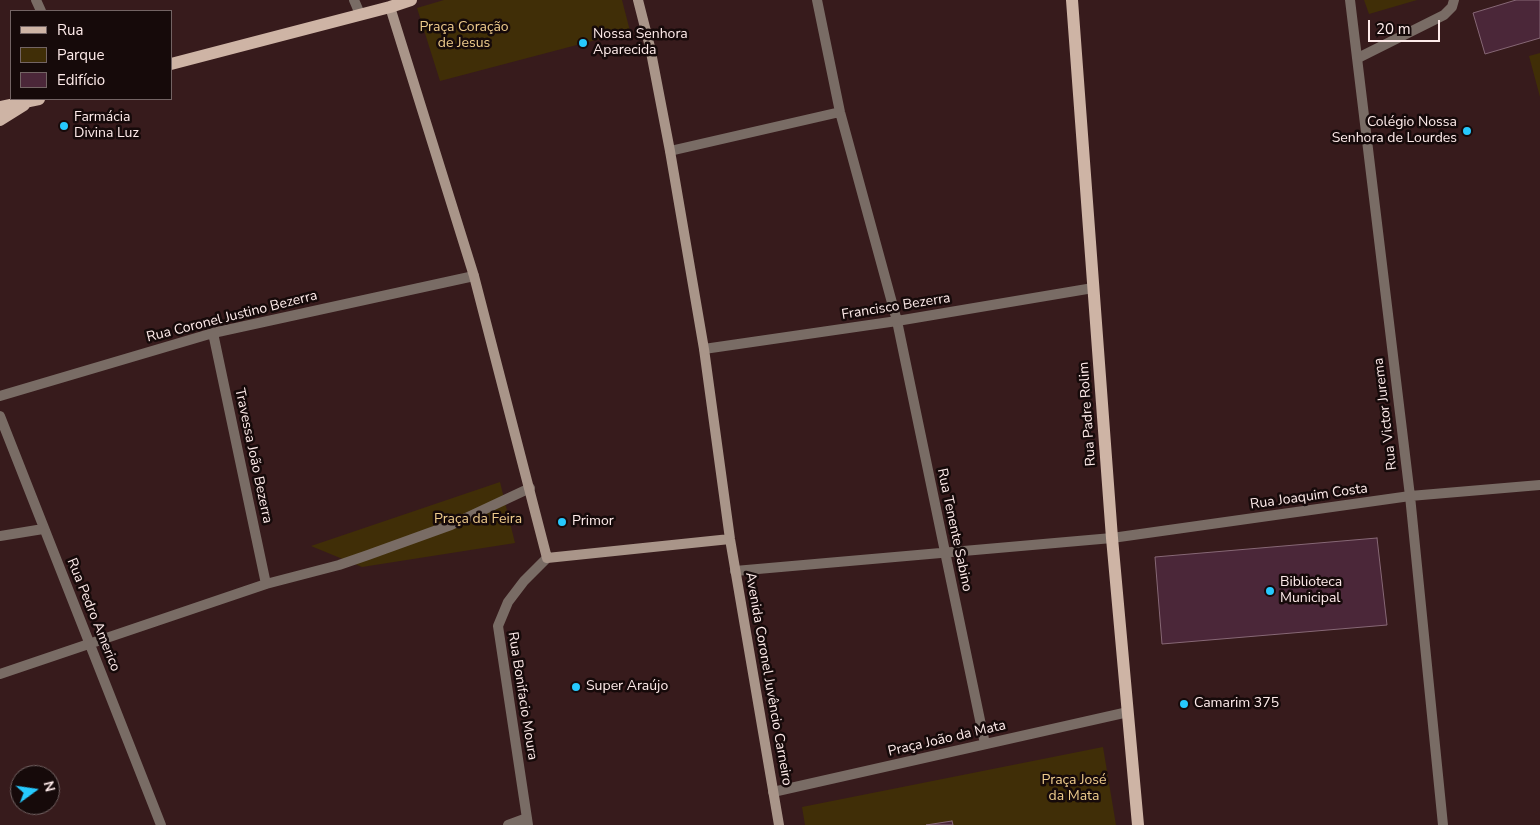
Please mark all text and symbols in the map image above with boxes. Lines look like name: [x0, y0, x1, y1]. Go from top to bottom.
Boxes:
legend: [10, 10, 172, 100]
scale bar: [1370, 10, 1442, 42]
text: 20 m: [1376, 19, 1411, 39]
text: Rua: [57, 20, 83, 40]
park label: Praça Coração de Jesus: [419, 20, 509, 52]
place label: Nossa Senhora Aparecida: [593, 27, 688, 59]
marker: Nossa Senhora Aparecida: [577, 37, 589, 49]
text: Parque: [57, 45, 105, 65]
text: Edifício: [57, 70, 105, 90]
place label: Farmácia Divina Luz: [74, 110, 139, 142]
place label: Colégio Nossa Senhora de Lourdes: [1332, 115, 1457, 148]
marker: Farmácia Divina Luz: [58, 120, 70, 132]
marker: Colégio Nossa Senhora de Lourdes: [1461, 125, 1473, 137]
street label: Rua Coronel Justino Bezerra: [145, 288, 319, 346]
street label: Francisco Bezerra: [840, 290, 952, 324]
street label: Rua Victor Jurema: [1371, 357, 1401, 471]
street label: Rua Padre Rolim: [1076, 361, 1100, 467]
street label: Travessa João Bezerra: [230, 387, 276, 525]
street label: Rua Tenente Sabino: [933, 467, 975, 593]
street label: Rua Joaquim Costa: [1249, 480, 1369, 514]
park label: Praça da Feira: [434, 512, 522, 528]
place label: Primor: [572, 514, 614, 530]
marker: Primor: [556, 516, 568, 528]
street label: Rua Pedro Americo: [63, 556, 123, 674]
street label: Avenida Coronel Juvêncio Carneiro: [741, 571, 795, 787]
place label: Biblioteca Municipal: [1280, 575, 1342, 608]
marker: Biblioteca Municipal: [1264, 585, 1276, 597]
street label: Rua Bonifacio Moura: [504, 631, 540, 761]
place label: Super Araújo: [586, 679, 668, 695]
marker: Super Araújo: [570, 681, 582, 693]
place label: Camarim 375: [1194, 696, 1279, 712]
marker: Camarim 375: [1178, 698, 1190, 710]
street label: Praça João da Mata: [886, 717, 1008, 761]
north arrow: [10, 765, 60, 815]
park label: Praça José da Mata: [1041, 773, 1107, 806]
text: N: [39, 779, 60, 794]

